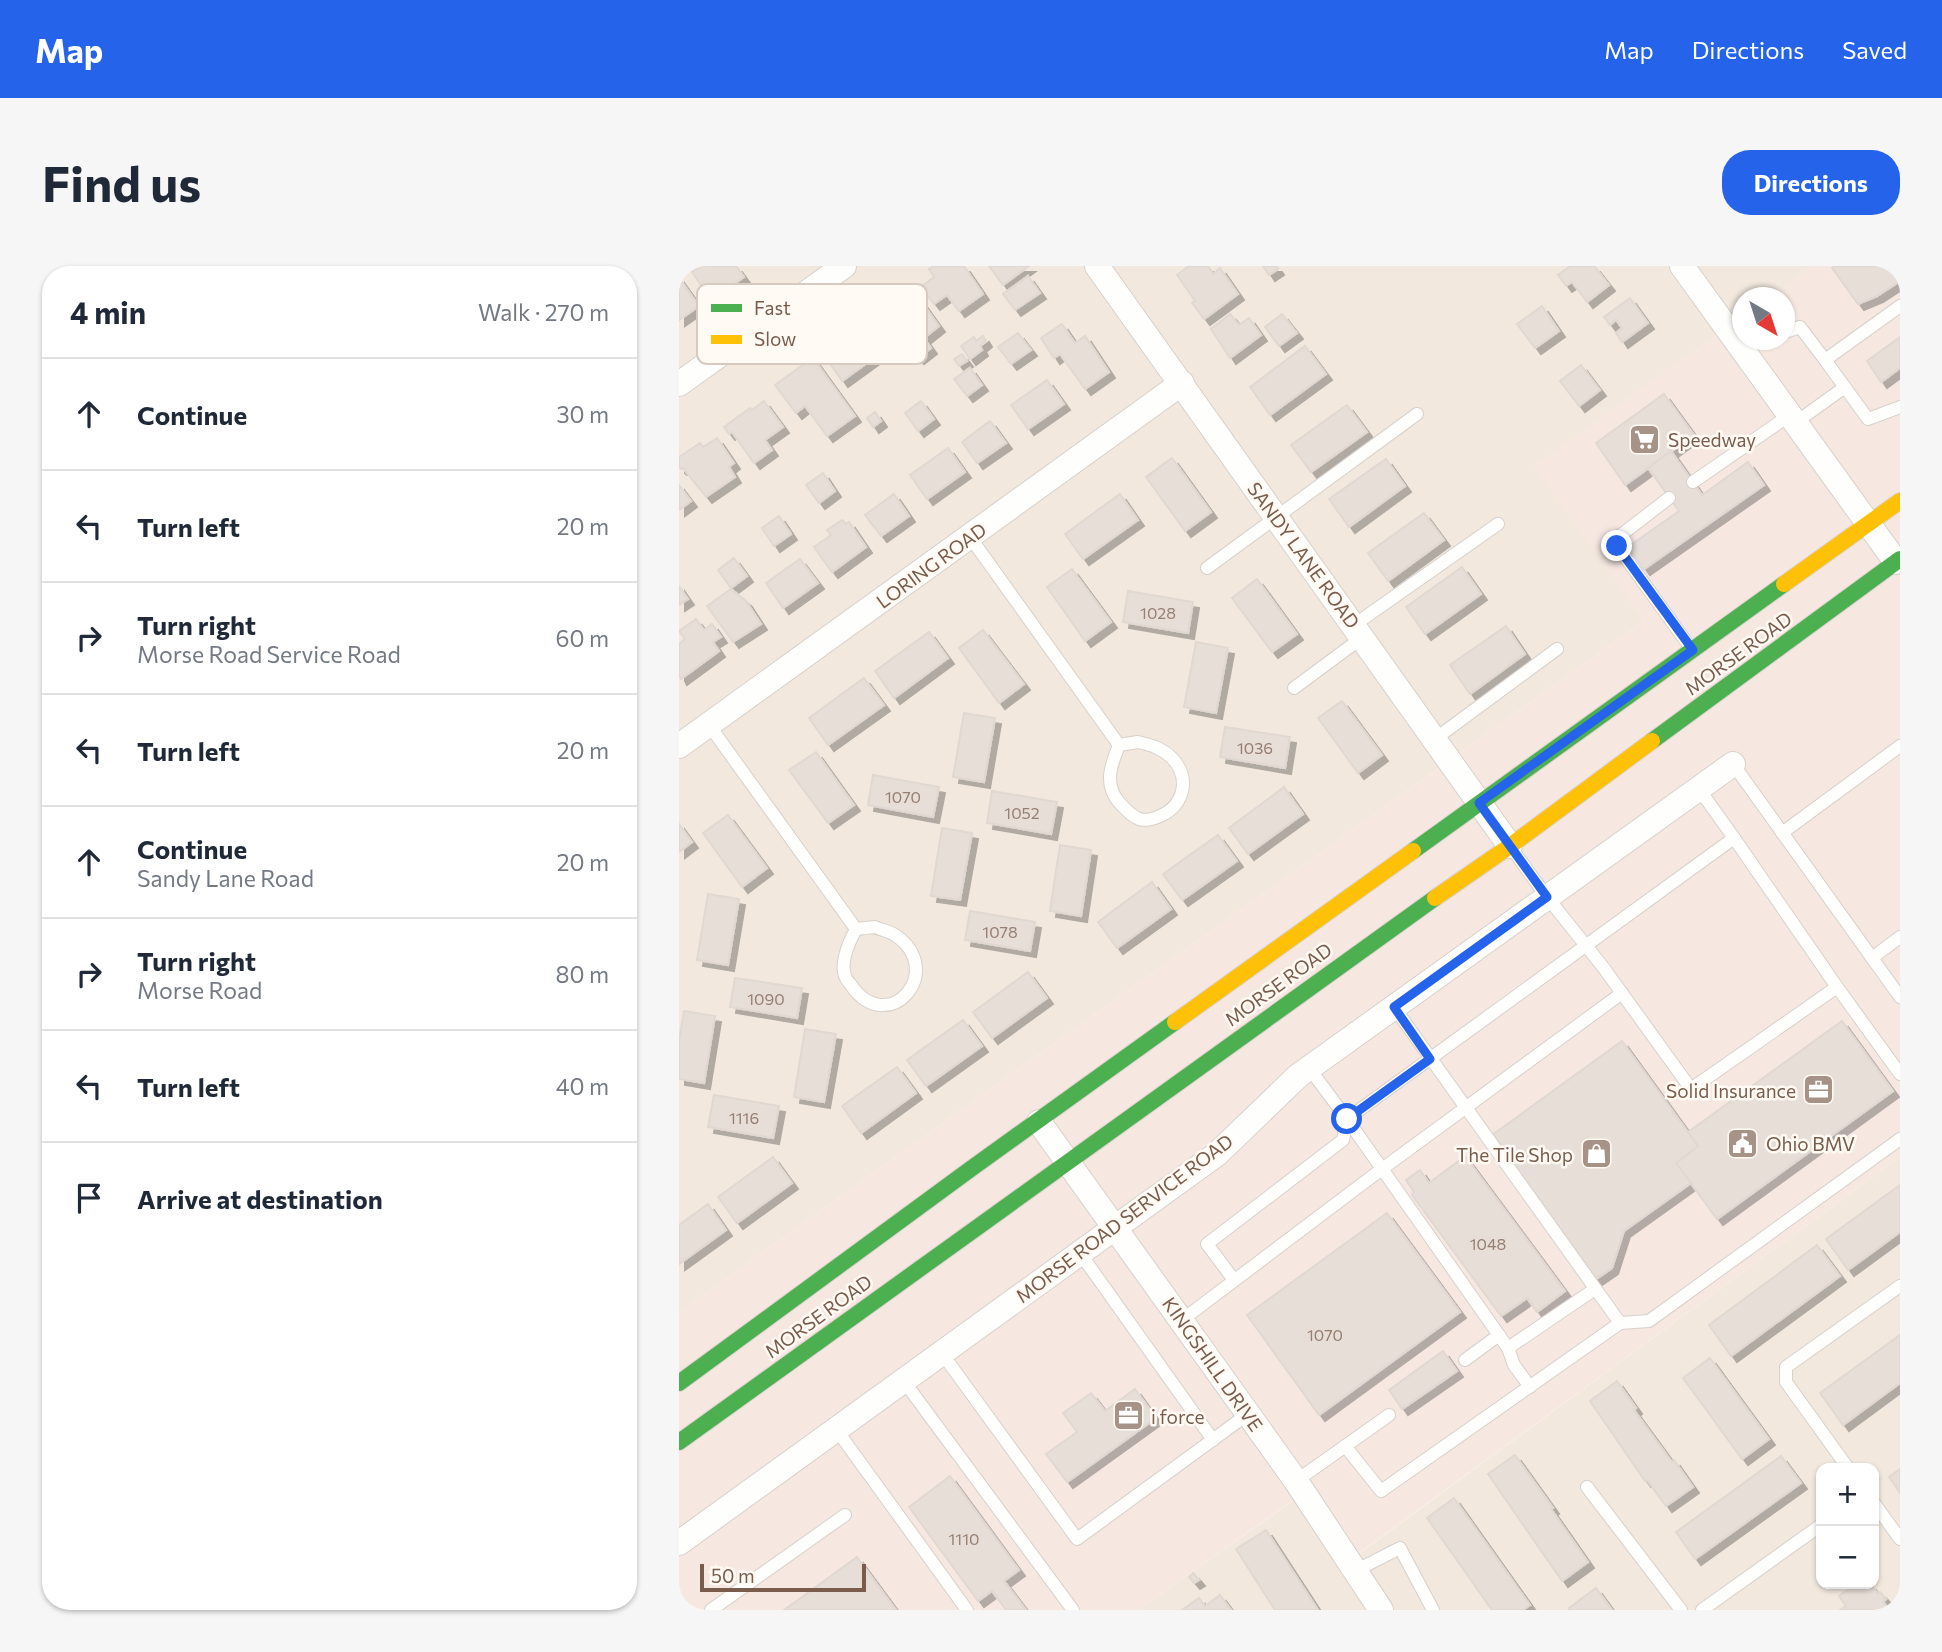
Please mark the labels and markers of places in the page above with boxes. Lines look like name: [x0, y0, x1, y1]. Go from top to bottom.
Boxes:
supermarket icon: Speedway: [1628, 422, 1662, 456]
place label: Speedway: [1668, 428, 1756, 451]
office icon: Solid Insurance: [1802, 1073, 1836, 1107]
place label: Solid Insurance: [1666, 1079, 1796, 1102]
public building icon: Ohio BMV: [1726, 1126, 1760, 1160]
place label: Ohio BMV: [1766, 1132, 1855, 1155]
shop icon: The Tile Shop: [1579, 1137, 1613, 1171]
place label: The Tile Shop: [1456, 1143, 1573, 1166]
office icon: i force: [1111, 1399, 1145, 1433]
place label: i force: [1151, 1405, 1205, 1428]

